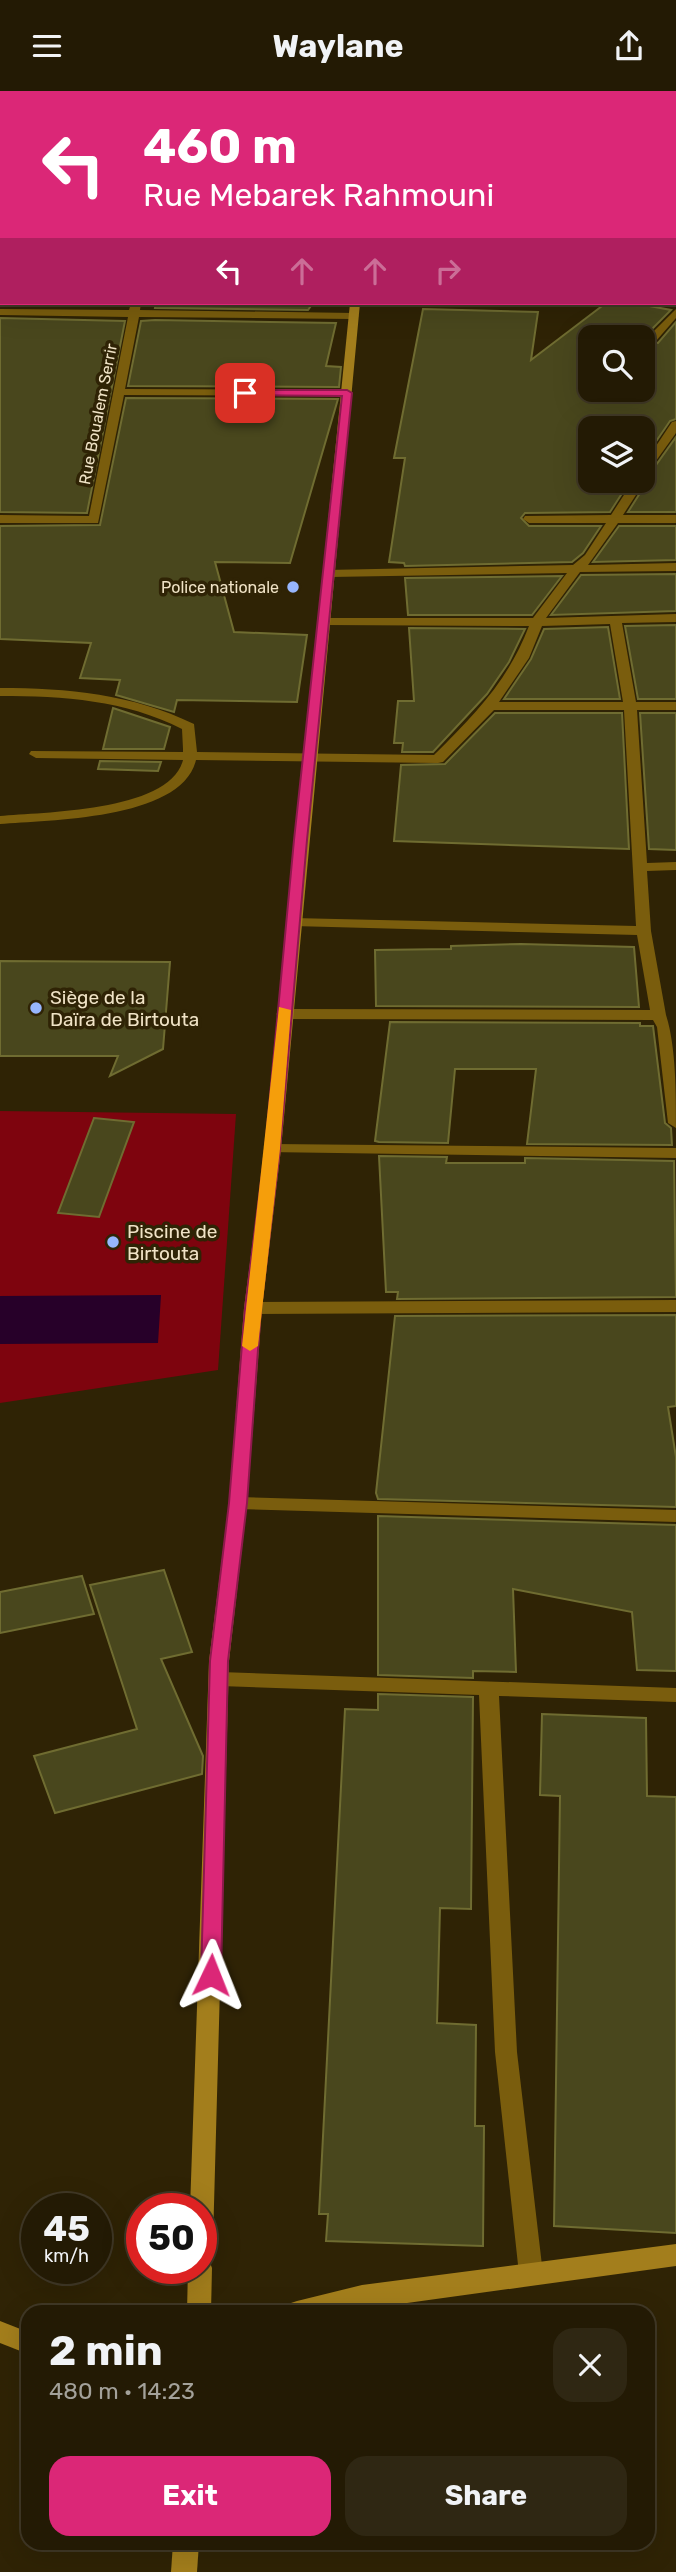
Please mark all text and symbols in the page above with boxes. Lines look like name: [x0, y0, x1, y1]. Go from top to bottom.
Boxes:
icon: menu: [28, 27, 66, 65]
text: Waylane: [272, 27, 404, 65]
icon: share: [610, 27, 648, 65]
text: 460 m: [143, 117, 297, 175]
icon: left: [28, 119, 119, 210]
text: Rue Mebarek Rahmouni: [143, 176, 494, 214]
icon: left: [210, 252, 248, 290]
icon: ahead: [283, 252, 321, 290]
icon: ahead: [356, 252, 394, 290]
icon: right: [429, 252, 467, 290]
map controls: [578, 325, 655, 493]
button: search: [578, 325, 655, 402]
street label: Rue Boualem Serrir: [75, 342, 121, 486]
pin: [215, 363, 275, 423]
icon: arrive: [226, 374, 264, 412]
button: layers: [578, 416, 655, 493]
place label: Police nationale: [161, 578, 279, 597]
marker: Police nationale: [285, 579, 301, 595]
place label: Siège de la Daïra de Birtouta: [50, 986, 199, 1031]
marker: Siège de la Daïra de Birtouta: [28, 1000, 44, 1016]
place label: Piscine de Birtouta: [127, 1220, 217, 1265]
marker: Piscine de Birtouta: [105, 1234, 121, 1250]
position arrow: [174, 1938, 248, 2012]
speed limit sign: 50: [126, 2193, 217, 2284]
text: 45: [43, 2208, 90, 2250]
text: km/h: [44, 2245, 89, 2267]
text: 2 min: [49, 2326, 163, 2376]
button: close: [553, 2328, 627, 2402]
text: 480 m · 14:23: [49, 2377, 195, 2405]
button: Exit: [49, 2456, 331, 2536]
button: Share: [345, 2456, 627, 2536]

